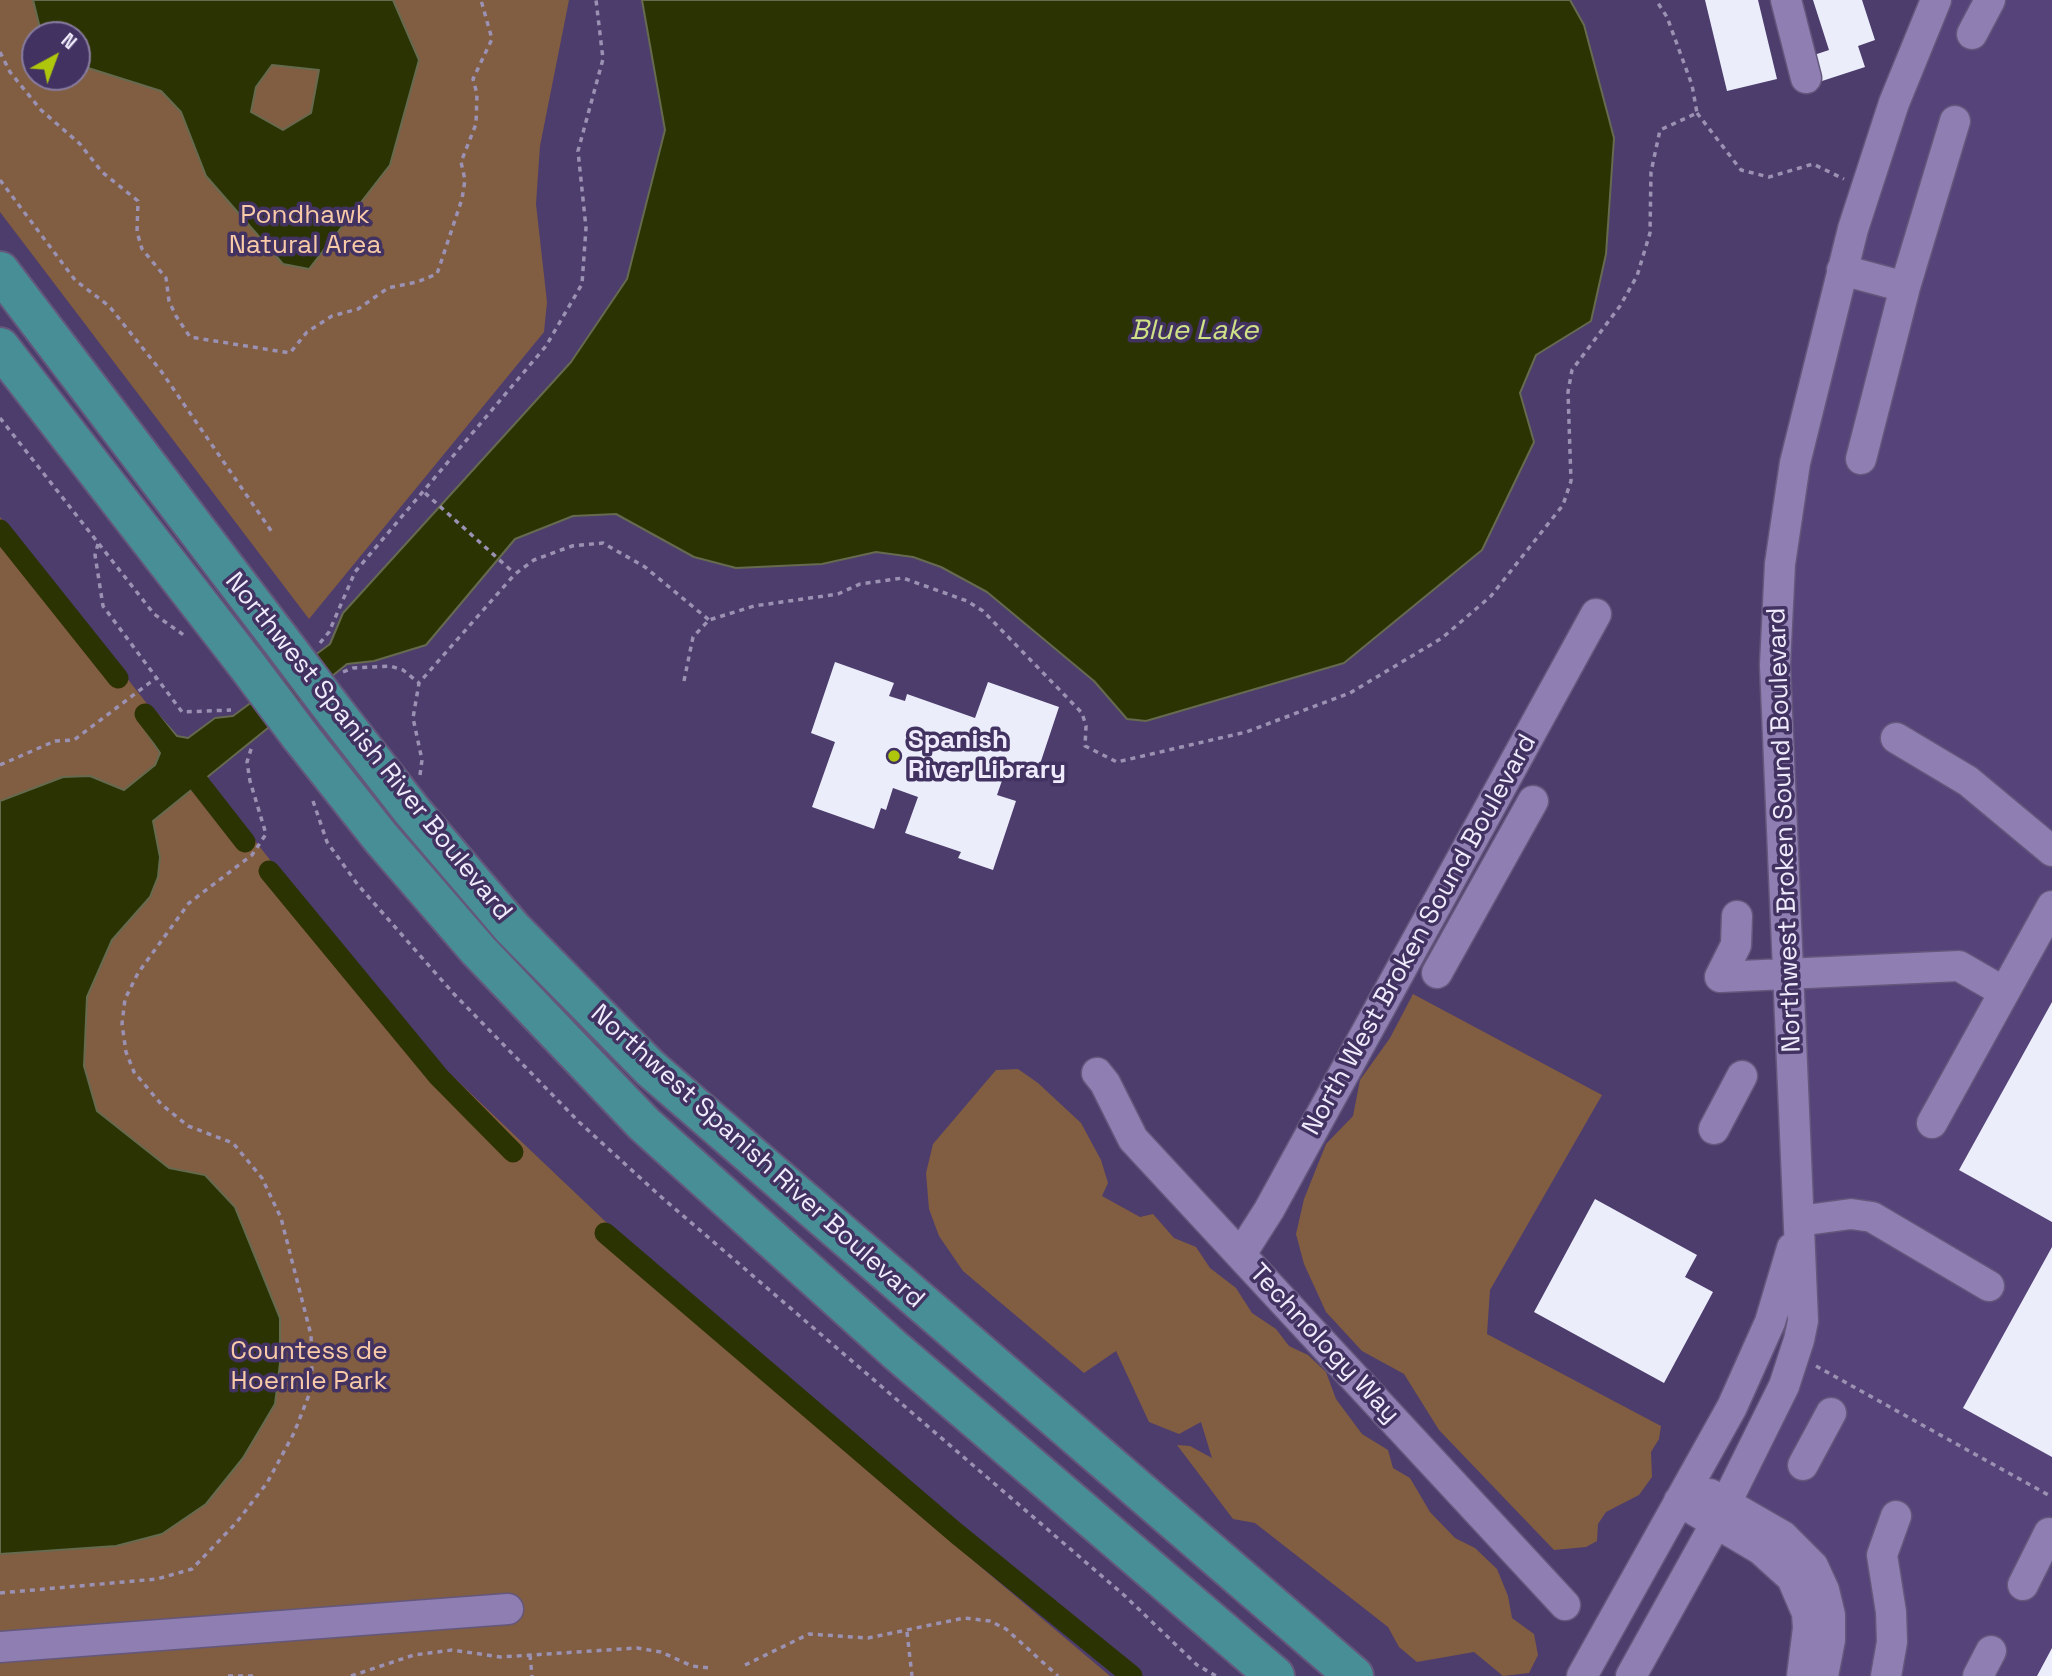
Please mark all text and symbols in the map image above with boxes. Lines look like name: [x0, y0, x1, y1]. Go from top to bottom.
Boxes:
north arrow: [21, 21, 91, 91]
text: N: [56, 28, 82, 55]
park label: Pondhawk Natural Area: [229, 200, 381, 262]
water label: Blue Lake: [1130, 314, 1258, 348]
street label: Northwest Spanish River Boulevard: [218, 567, 518, 927]
street label: Northwest Broken Sound Boulevard: [1762, 607, 1808, 1053]
place label: Spanish River Library: [908, 725, 1066, 786]
street label: North West Broken Sound Boulevard: [1296, 729, 1544, 1141]
marker: Spanish River Library: [886, 748, 902, 764]
street label: Northwest Spanish River Boulevard: [584, 999, 930, 1315]
street label: Technology Way: [1242, 1258, 1406, 1430]
park label: Countess de Hoernle Park: [230, 1336, 388, 1398]

